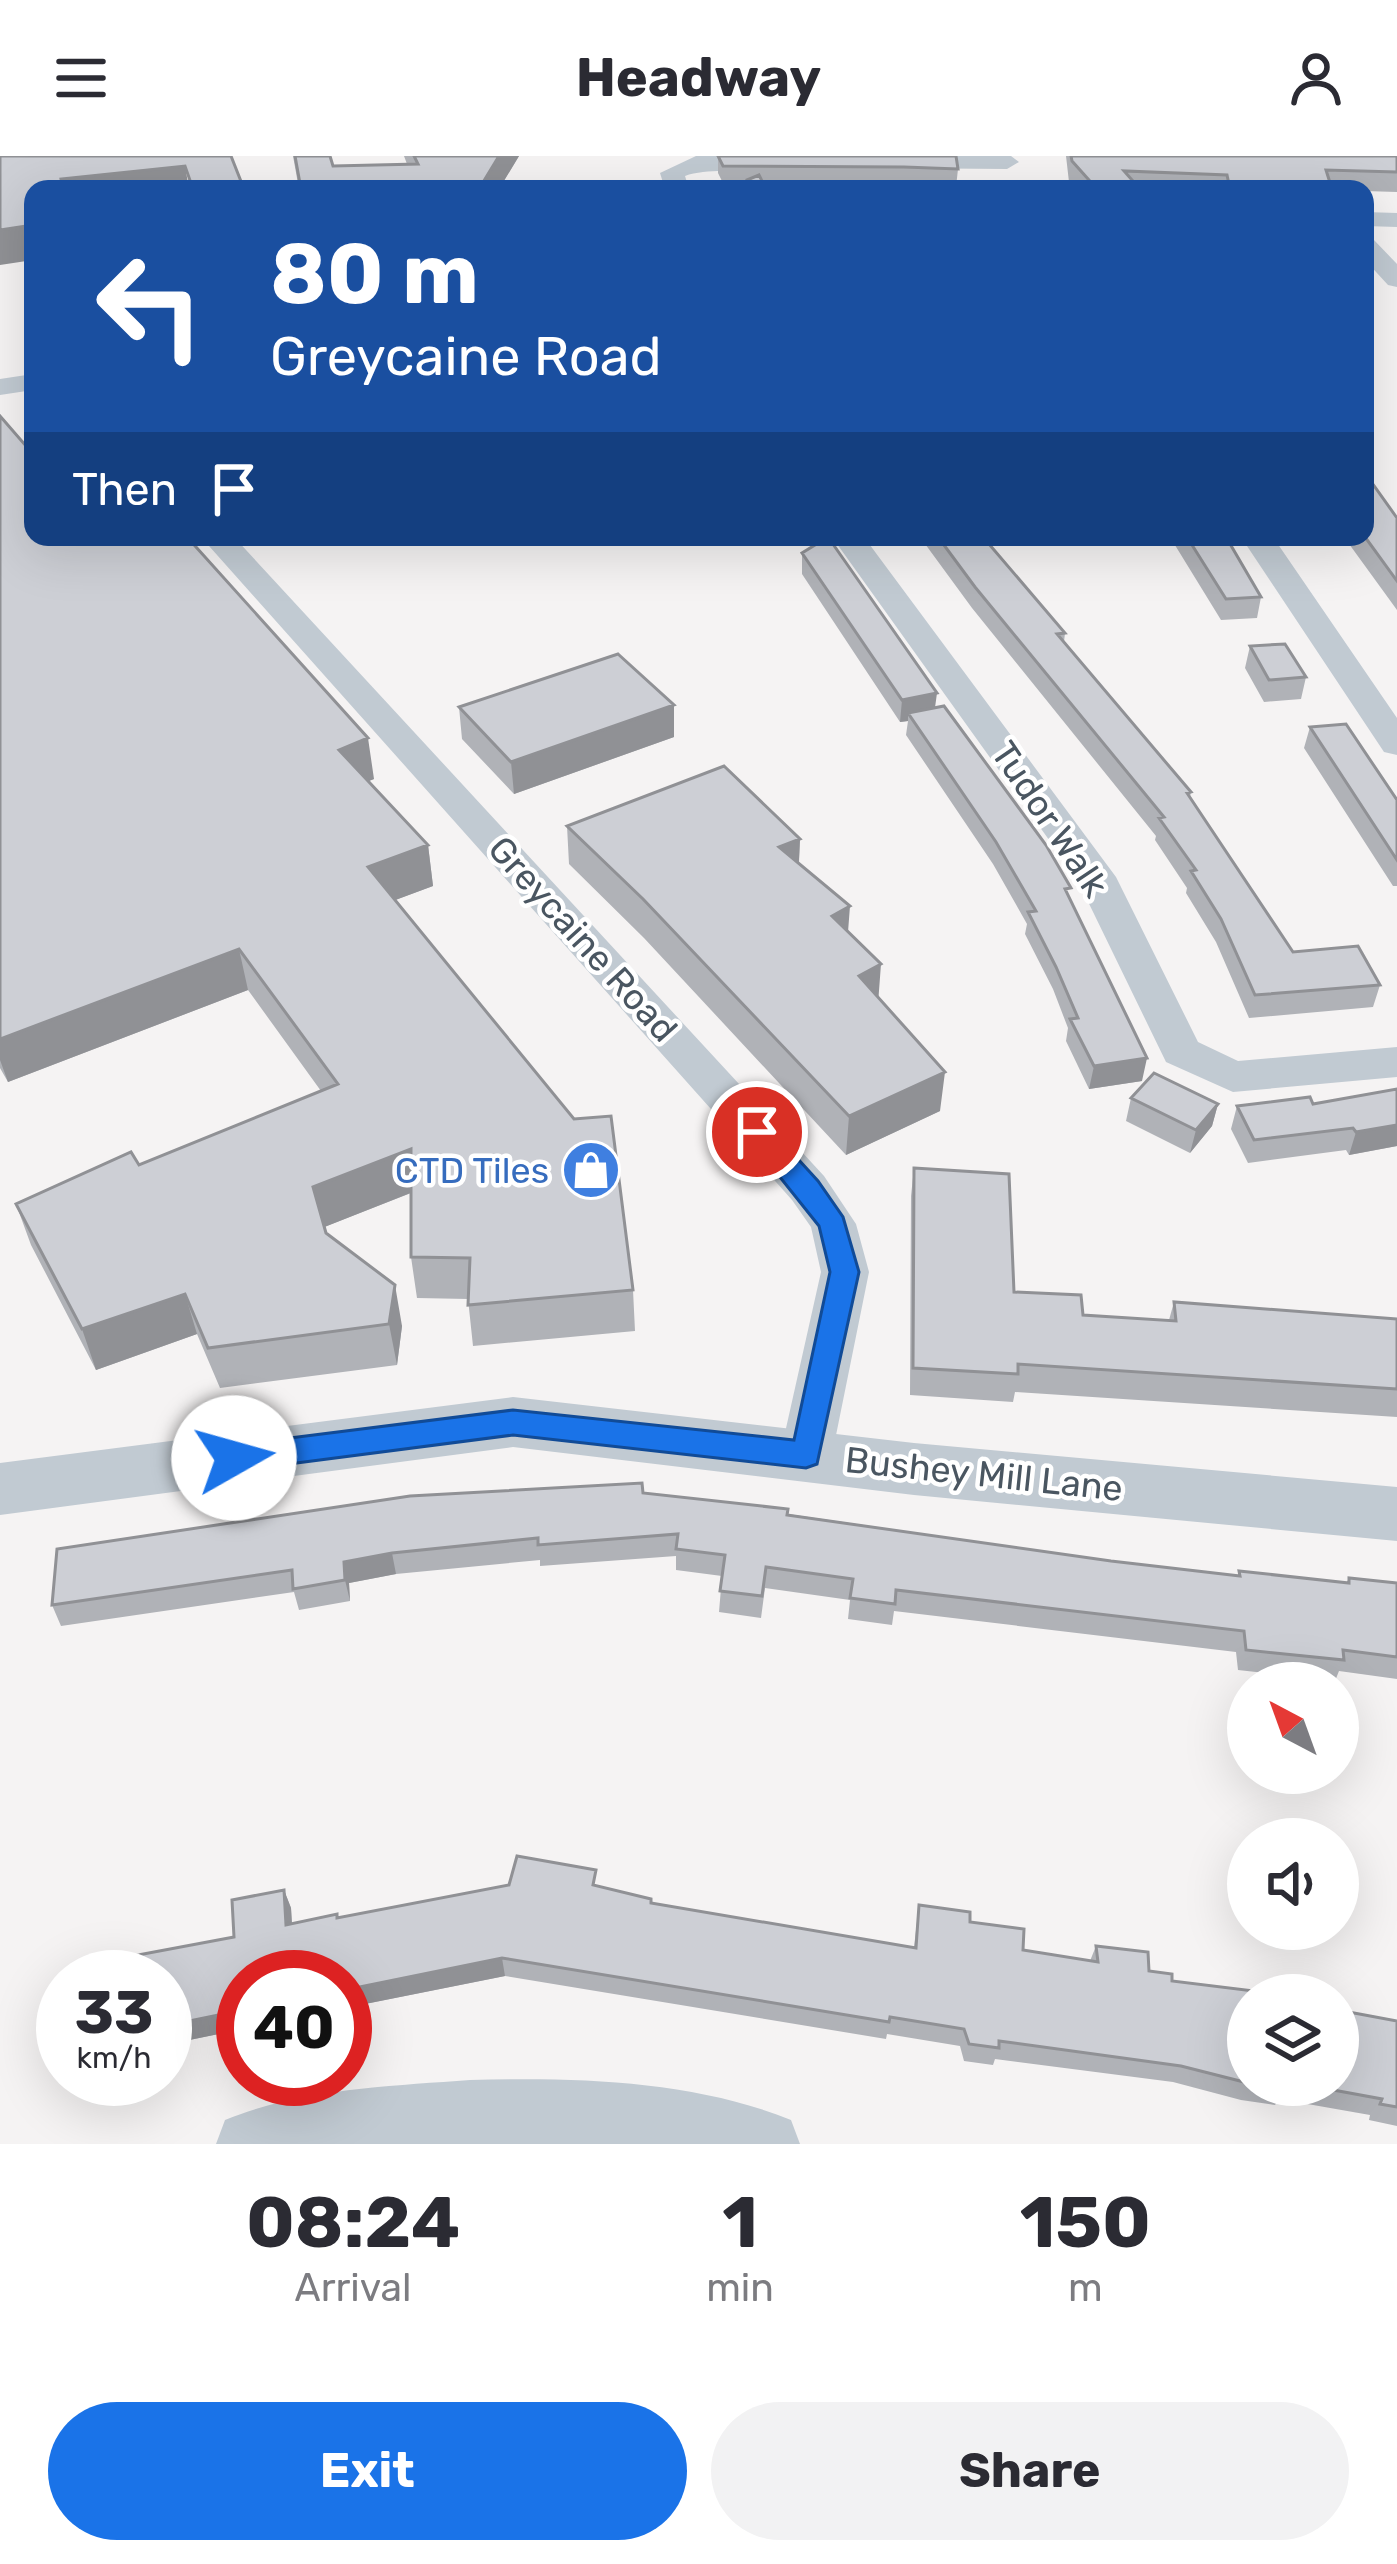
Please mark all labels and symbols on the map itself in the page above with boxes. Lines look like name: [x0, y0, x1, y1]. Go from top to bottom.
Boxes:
street label: Tudor Walk: [982, 733, 1118, 905]
street label: Greycaine Road: [480, 828, 686, 1050]
pin: [706, 1081, 808, 1183]
shop icon: CTD Tiles: [560, 1139, 622, 1201]
place label: CTD Tiles: [395, 1149, 549, 1192]
position arrow: [171, 1395, 297, 1521]
street label: Bushey Mill Lane: [843, 1438, 1125, 1510]
north arrow: [1227, 1662, 1359, 1794]
speed limit sign: 40: [216, 1950, 372, 2106]

